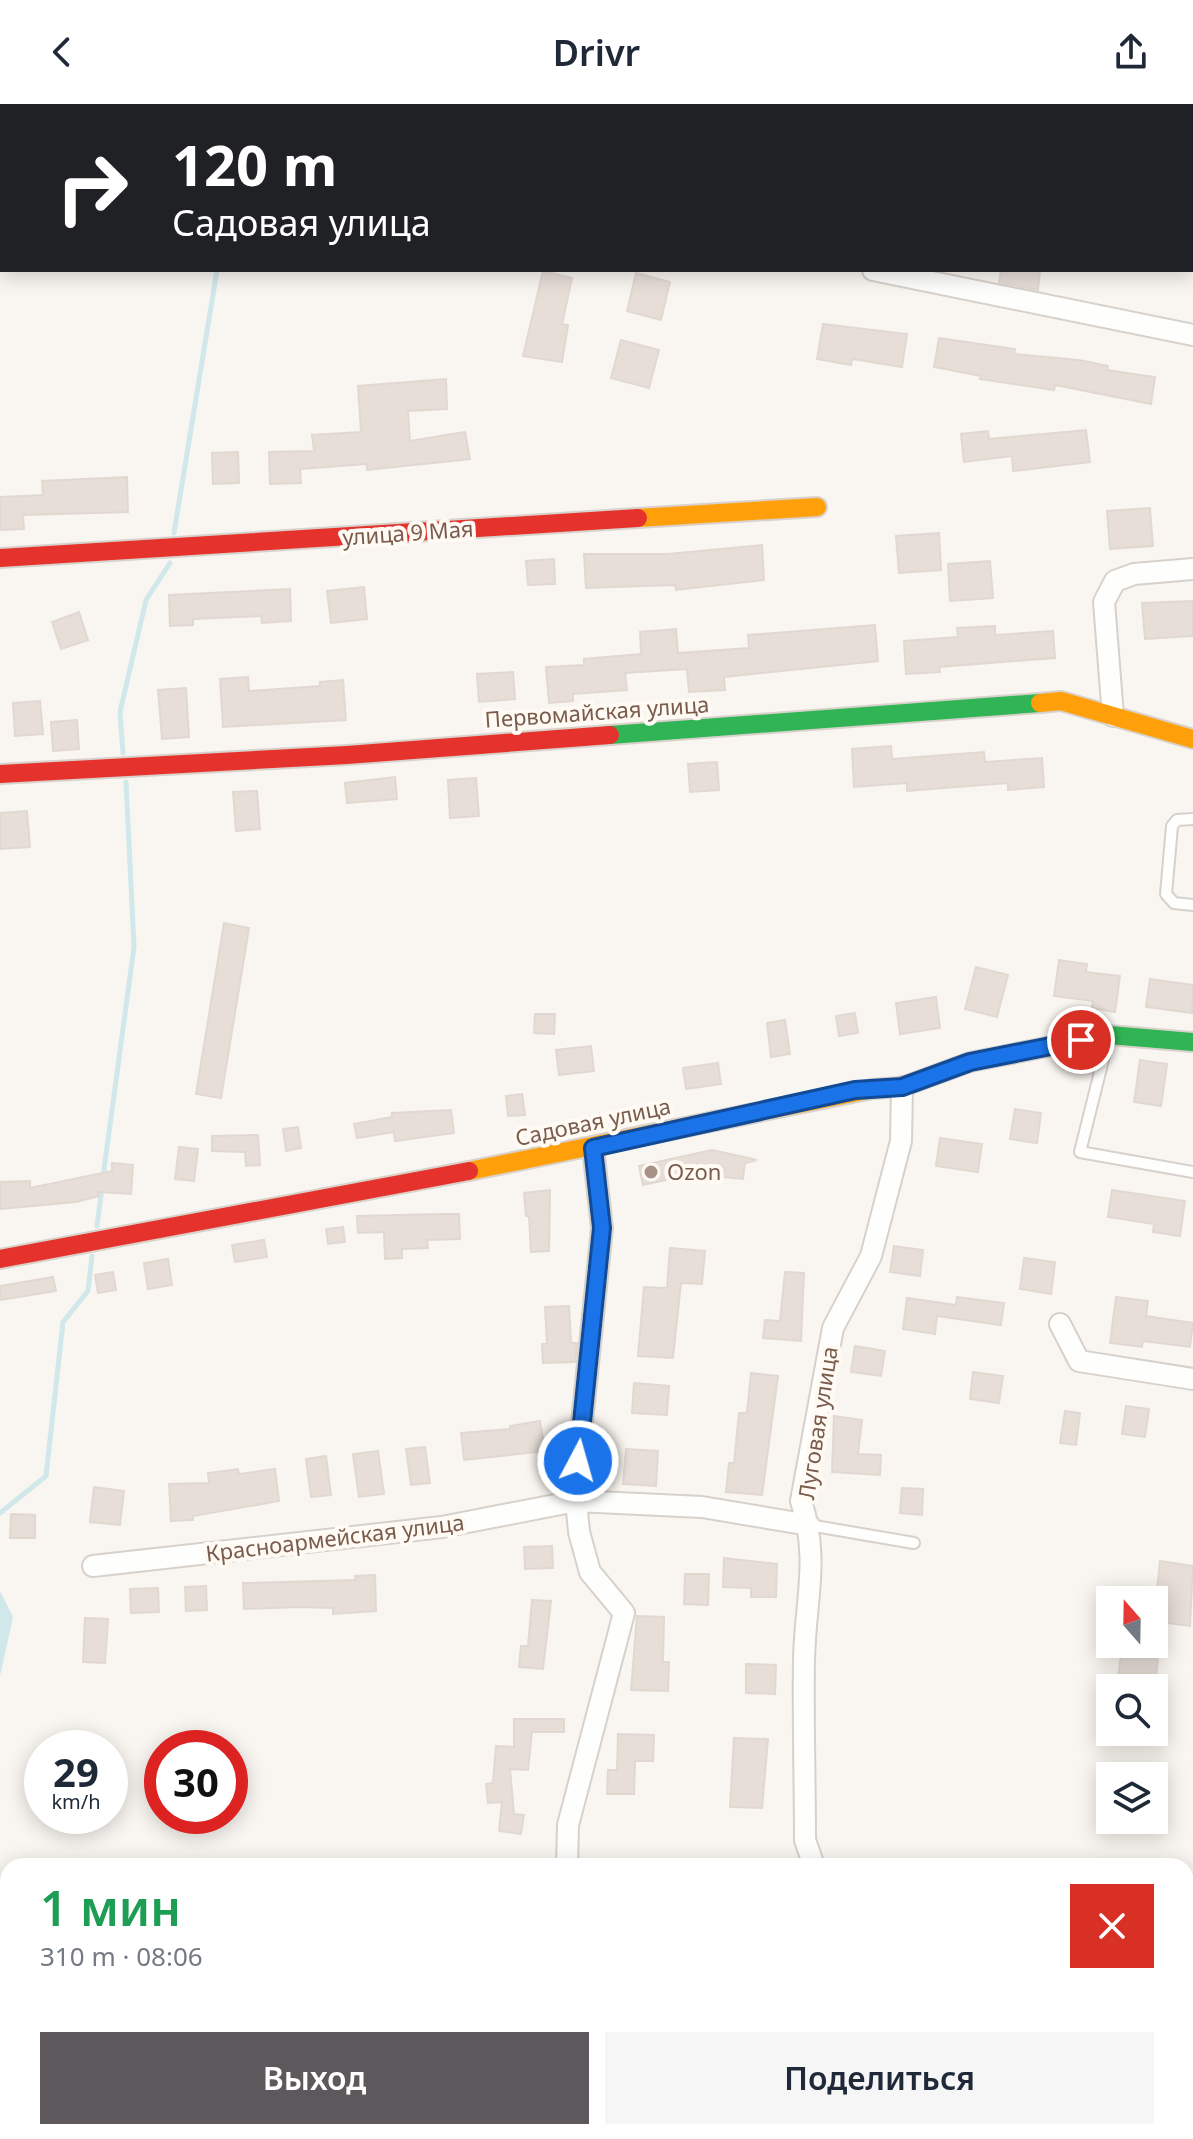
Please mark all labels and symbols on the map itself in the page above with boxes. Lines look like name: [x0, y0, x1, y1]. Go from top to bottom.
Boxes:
street label: улица 9 Мая: [341, 512, 474, 552]
street label: Первомайская улица: [484, 688, 710, 734]
pin: [1047, 1006, 1115, 1074]
street label: Садовая улица: [512, 1090, 673, 1152]
place label: Ozon: [667, 1156, 721, 1186]
marker: Ozon: [642, 1163, 660, 1181]
street label: Луговая улица: [790, 1344, 844, 1501]
position arrow: [536, 1419, 620, 1503]
street label: Красноармейская улица: [204, 1506, 466, 1568]
north arrow: [1096, 1586, 1168, 1658]
speed limit sign: 30: [144, 1730, 248, 1834]

